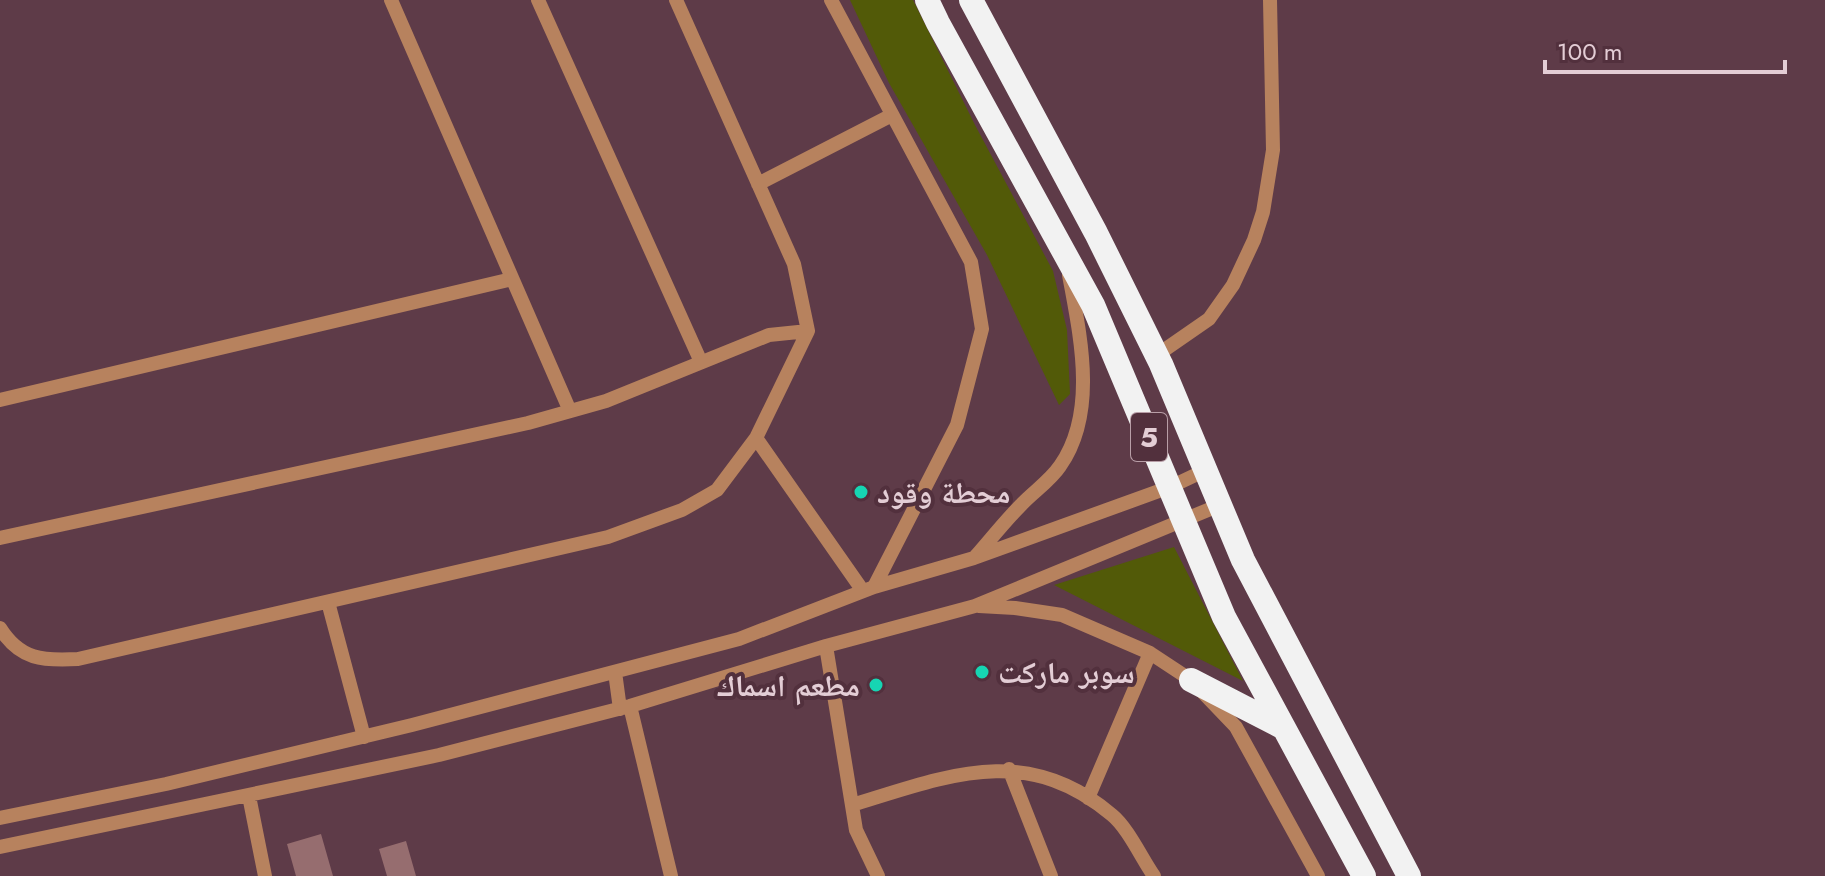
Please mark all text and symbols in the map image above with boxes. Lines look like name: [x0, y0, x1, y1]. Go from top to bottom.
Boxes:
scale bar: [1545, 24, 1785, 74]
text: 100 m: [1557, 34, 1623, 69]
road number: 5: [1131, 413, 1167, 461]
place label: محطة وقود: [877, 471, 1010, 514]
marker: محطة وقود: [852, 483, 870, 501]
place label: سوبر ماركت: [998, 651, 1135, 694]
marker: سوبر ماركت: [973, 663, 991, 681]
place label: مطعم اسماك: [716, 664, 860, 707]
marker: مطعم اسماك: [867, 676, 885, 694]

